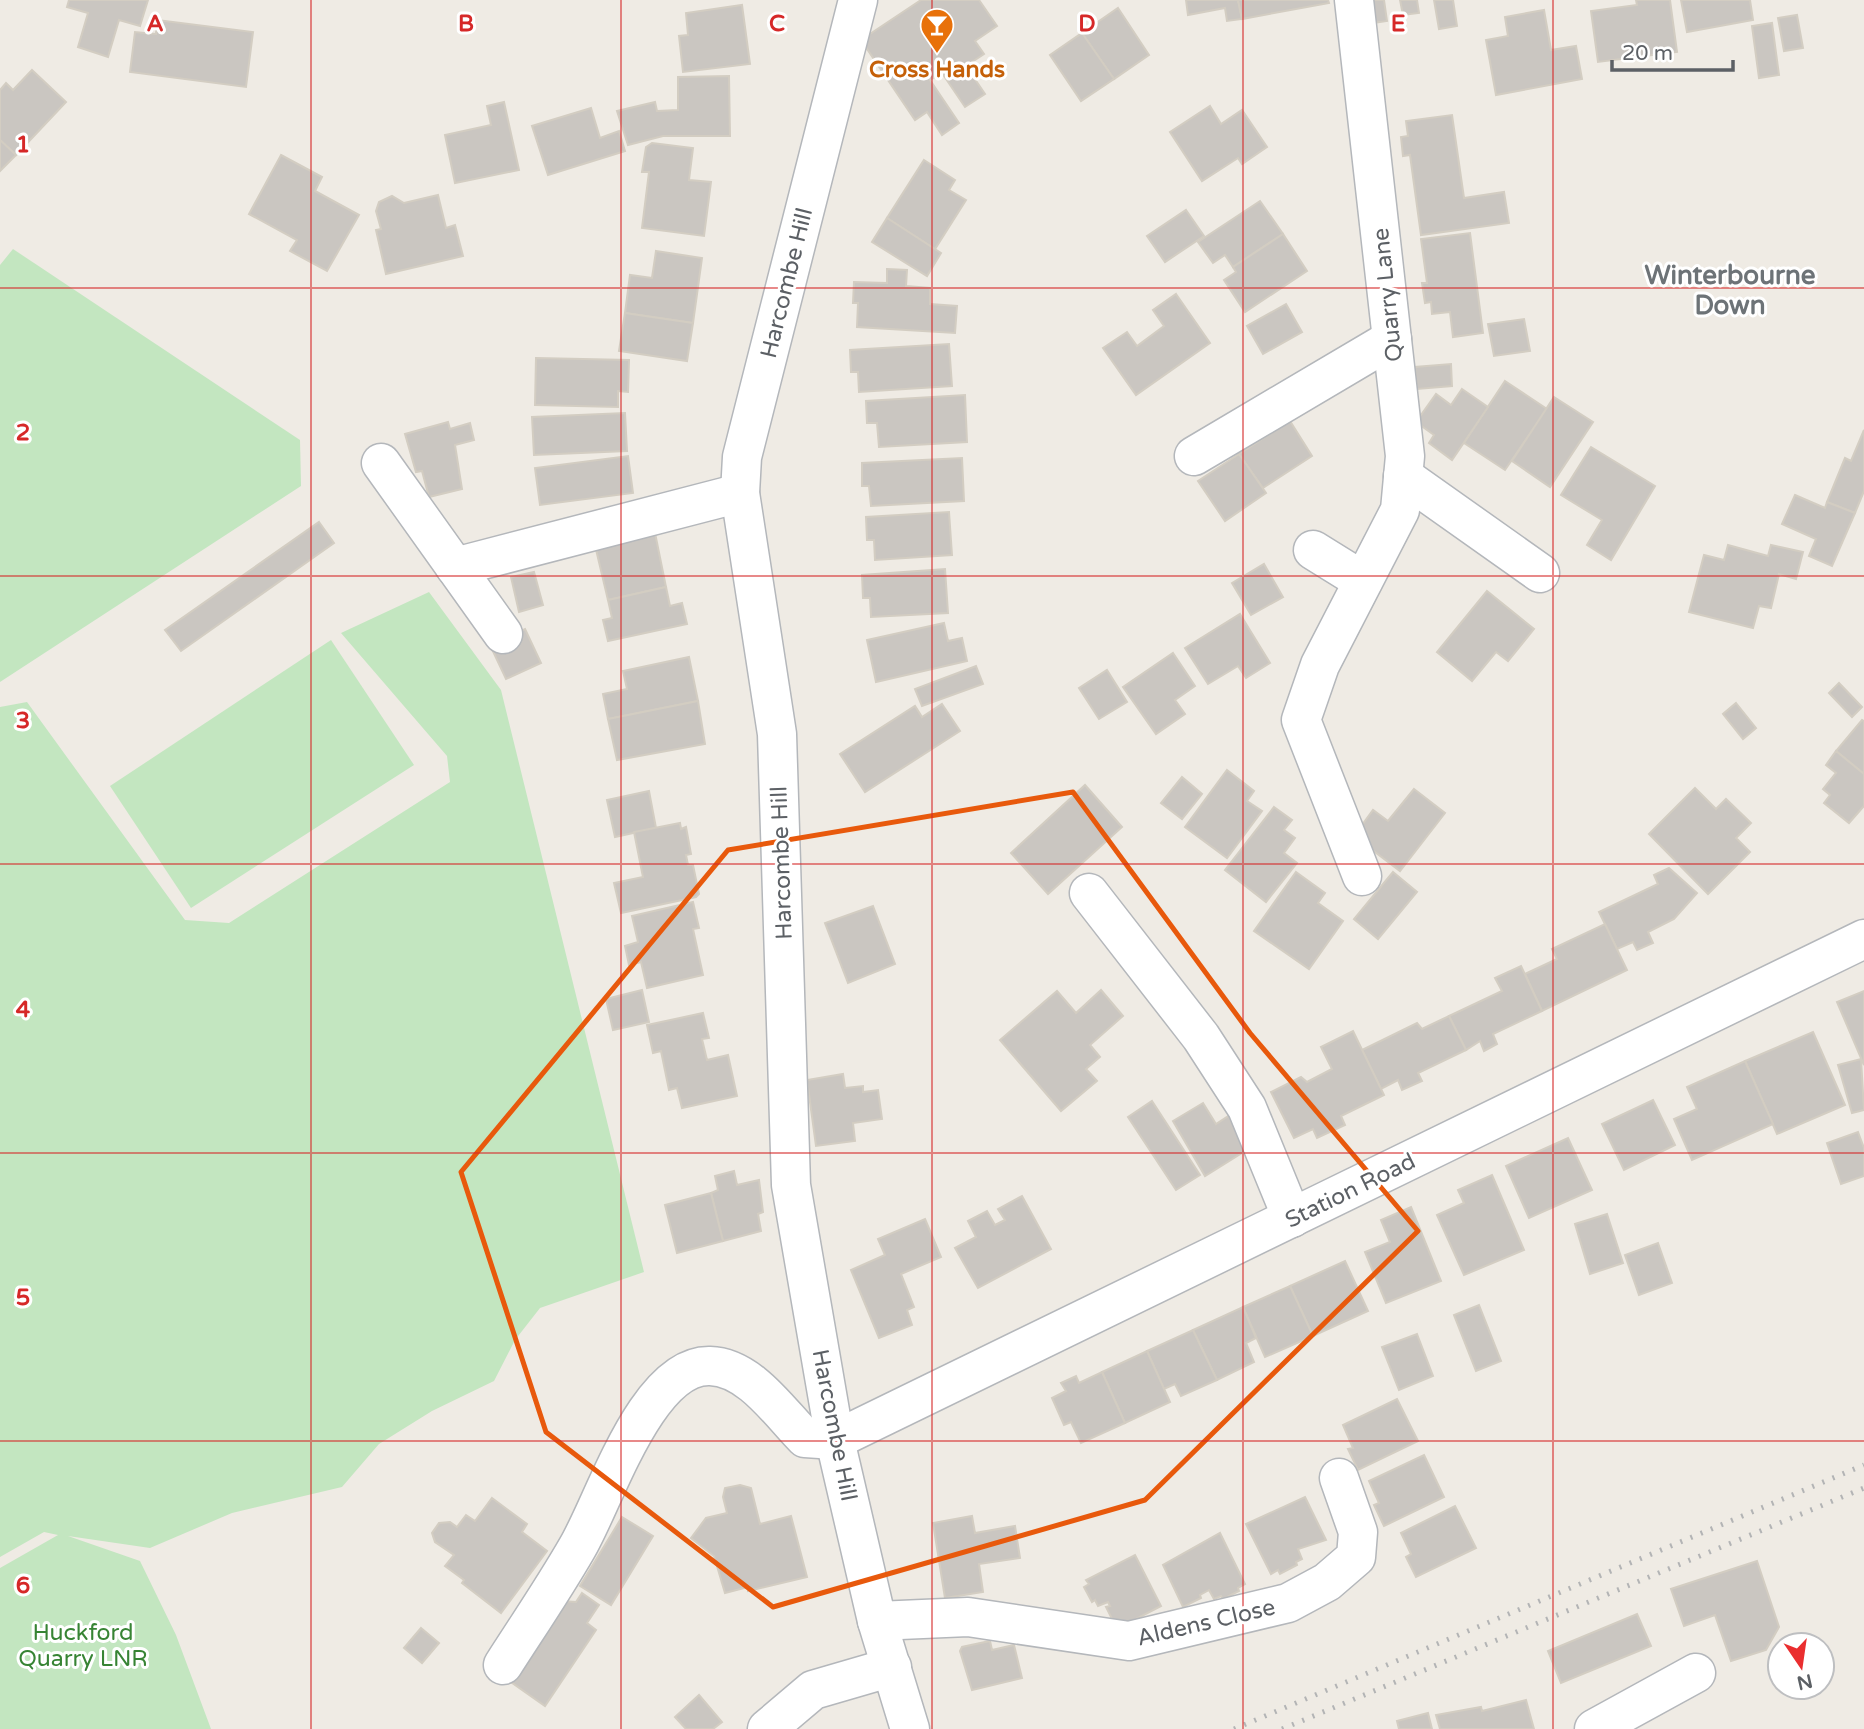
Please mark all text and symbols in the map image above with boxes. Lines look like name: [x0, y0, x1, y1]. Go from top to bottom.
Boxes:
bar icon: Cross Hands: [918, 6, 956, 55]
text: A: [146, 10, 164, 38]
text: B: [458, 10, 474, 38]
text: C: [769, 10, 785, 38]
text: D: [1078, 10, 1096, 38]
text: E: [1391, 10, 1405, 38]
scale bar: [1612, 28, 1733, 72]
text: 20 m: [1622, 41, 1673, 66]
place label: Cross Hands: [869, 56, 1005, 84]
text: 1: [16, 131, 30, 159]
street label: Harcombe Hill: [755, 205, 819, 361]
street label: Quarry Lane: [1367, 227, 1409, 363]
district label: Winterbourne Down: [1644, 260, 1816, 321]
text: 2: [16, 419, 30, 447]
text: 3: [16, 707, 30, 735]
street label: Harcombe Hill: [765, 786, 799, 940]
text: 4: [16, 996, 31, 1024]
street label: Station Road: [1281, 1147, 1420, 1234]
text: 5: [16, 1284, 30, 1312]
street label: Harcombe Hill: [806, 1347, 862, 1503]
text: 6: [16, 1572, 30, 1600]
street label: Aldens Close: [1134, 1593, 1278, 1652]
park label: Huckford Quarry LNR: [18, 1619, 148, 1673]
north arrow: [1766, 1631, 1836, 1701]
text: N: [1795, 1669, 1815, 1694]

